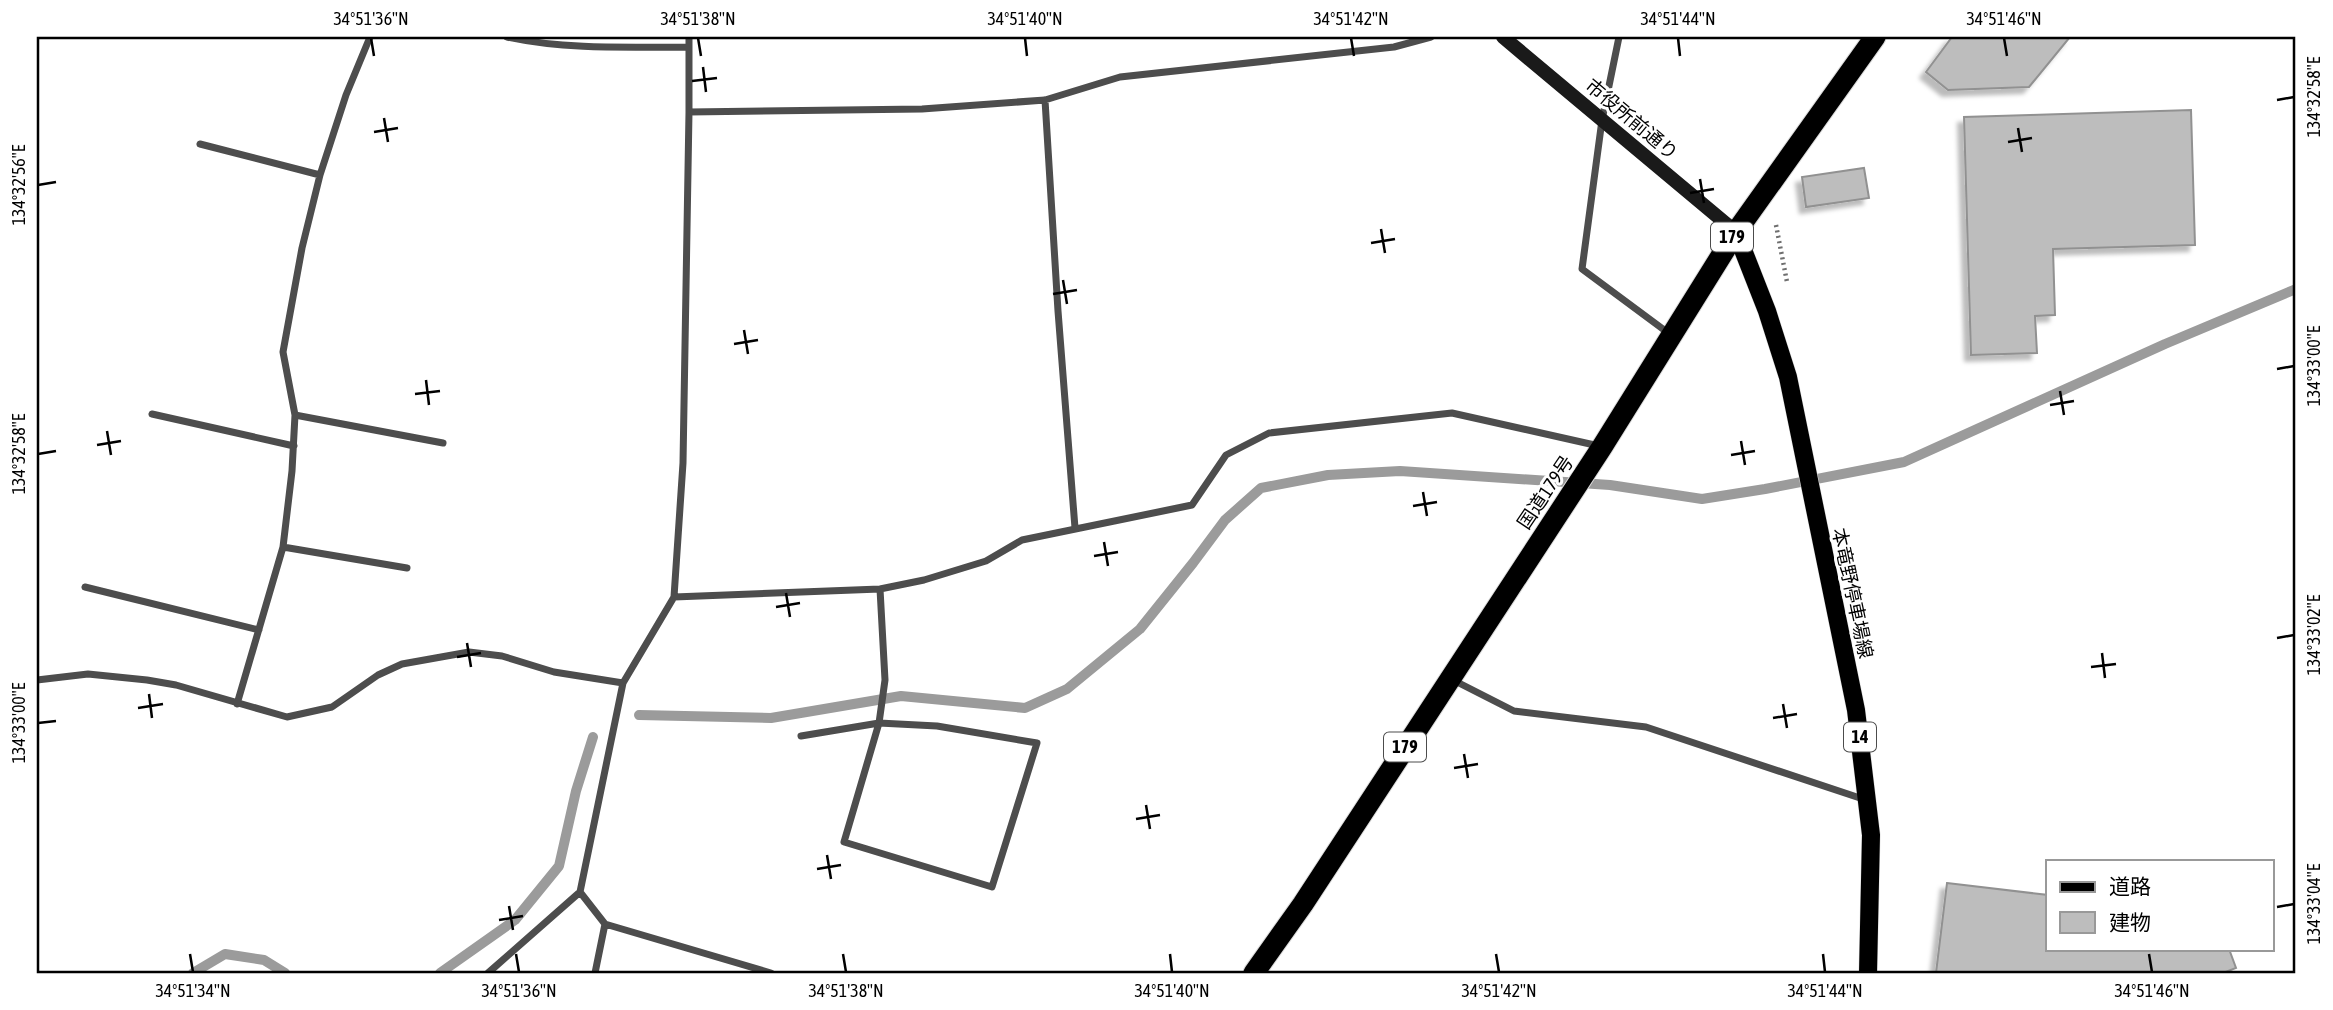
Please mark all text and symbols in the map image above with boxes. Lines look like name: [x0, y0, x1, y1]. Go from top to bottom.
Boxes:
text: 34°51'36"N: [333, 8, 409, 29]
text: 34°51'38"N: [660, 8, 736, 29]
text: 34°51'40"N: [987, 8, 1063, 29]
text: 34°51'42"N: [1313, 8, 1389, 29]
text: 34°51'44"N: [1640, 8, 1716, 29]
text: 34°51'46"N: [1966, 8, 2042, 29]
text: 134°32'58"E: [2303, 56, 2324, 137]
street label: 市役所前通り: [1581, 74, 1683, 164]
text: 134°32'56"E: [8, 144, 29, 225]
road number: 179: [1711, 222, 1753, 251]
text: 134°33'00"E: [2303, 325, 2324, 406]
text: 134°32'58"E: [8, 413, 29, 494]
street label: 国道179号: [1512, 451, 1578, 533]
street label: 本竜野停車場線: [1828, 526, 1878, 660]
text: 134°33'02"E: [2303, 594, 2324, 675]
text: 134°33'00"E: [8, 682, 29, 763]
road number: 14: [1844, 722, 1876, 752]
road number: 179: [1384, 732, 1426, 762]
legend: [2046, 860, 2274, 950]
text: 134°33'04"E: [2303, 863, 2324, 944]
text: 道路: [2109, 874, 2151, 898]
text: 建物: [2109, 910, 2151, 934]
text: 34°51'34"N: [155, 980, 231, 1001]
text: 34°51'36"N: [481, 980, 557, 1001]
text: 34°51'38"N: [808, 980, 884, 1001]
text: 34°51'40"N: [1134, 980, 1210, 1001]
text: 34°51'42"N: [1461, 980, 1537, 1001]
text: 34°51'44"N: [1787, 980, 1863, 1001]
text: 34°51'46"N: [2114, 980, 2190, 1001]

